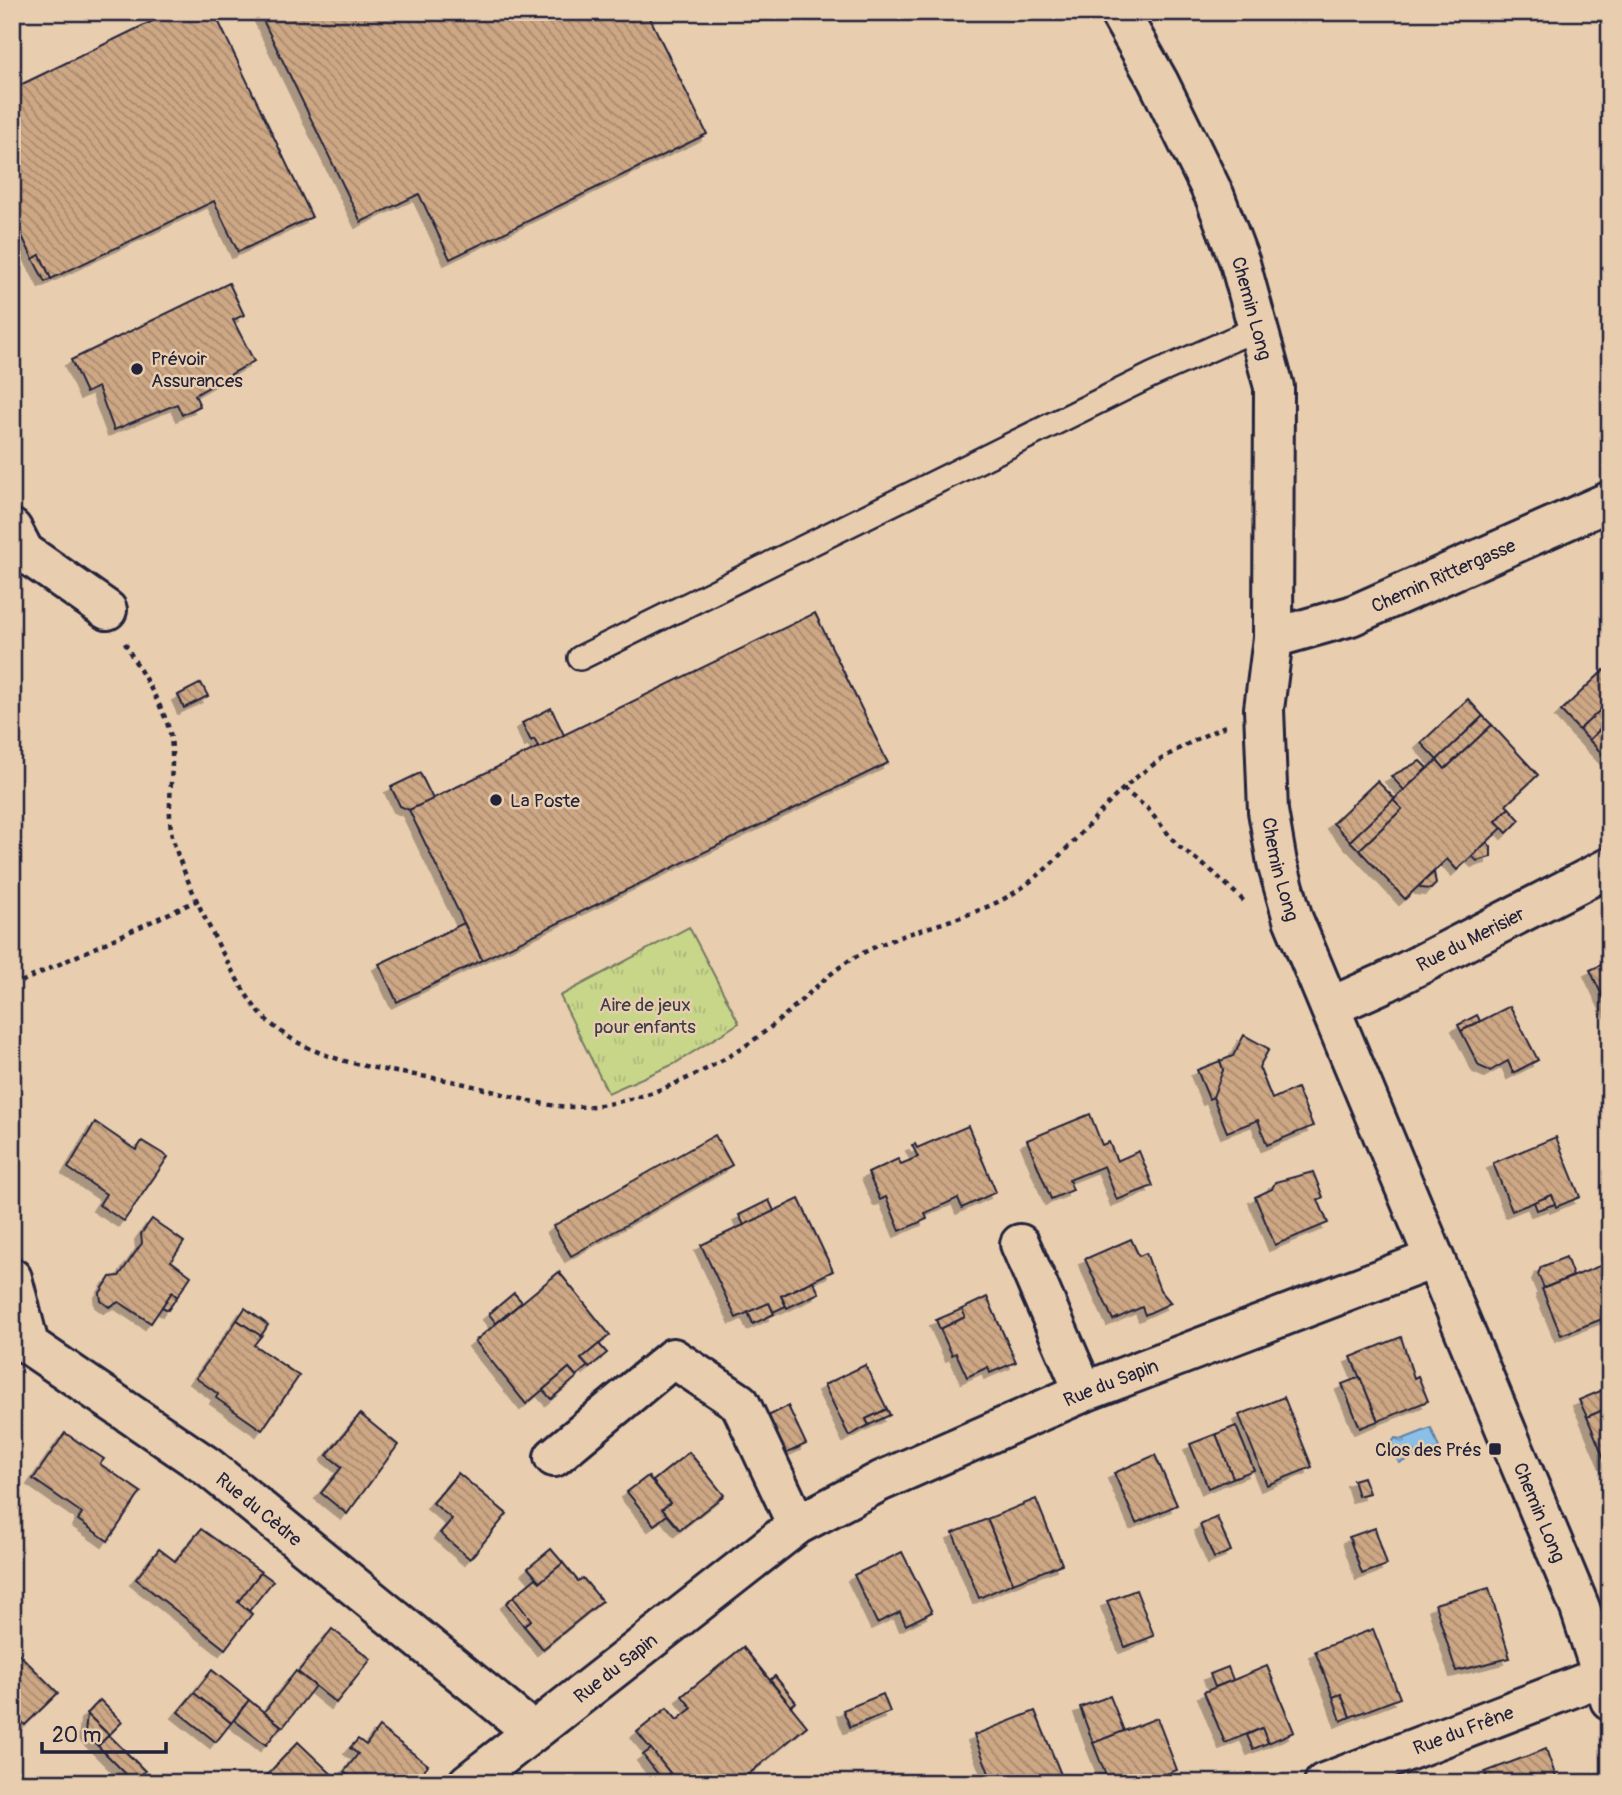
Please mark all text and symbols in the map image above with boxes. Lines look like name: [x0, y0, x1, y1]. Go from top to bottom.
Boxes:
street label: Chemin Long: [1226, 253, 1277, 363]
place label: Prévoir Assurances: [151, 347, 243, 393]
marker: Prévoir Assurances: [129, 361, 145, 377]
street label: Chemin Rittergasse: [1368, 533, 1520, 618]
place label: La Poste: [510, 789, 581, 813]
marker: La Poste: [488, 792, 504, 808]
street label: Chemin Long: [1256, 816, 1304, 924]
street label: Rue du Merisier: [1413, 902, 1529, 977]
park label: Aire de jeux pour enfants: [594, 993, 696, 1039]
street label: Rue du Sapin: [1060, 1354, 1162, 1413]
place label: Clos des Prés: [1375, 1438, 1481, 1462]
marker: Clos des Prés: [1487, 1441, 1503, 1457]
street label: Chemin Long: [1508, 1459, 1571, 1566]
street label: Rue du Cèdre: [211, 1467, 307, 1552]
street label: Rue du Sapin: [569, 1628, 662, 1709]
street label: Rue du Frêne: [1410, 1700, 1518, 1761]
scale bar: [42, 1711, 166, 1755]
text: 20 m: [52, 1722, 101, 1749]

